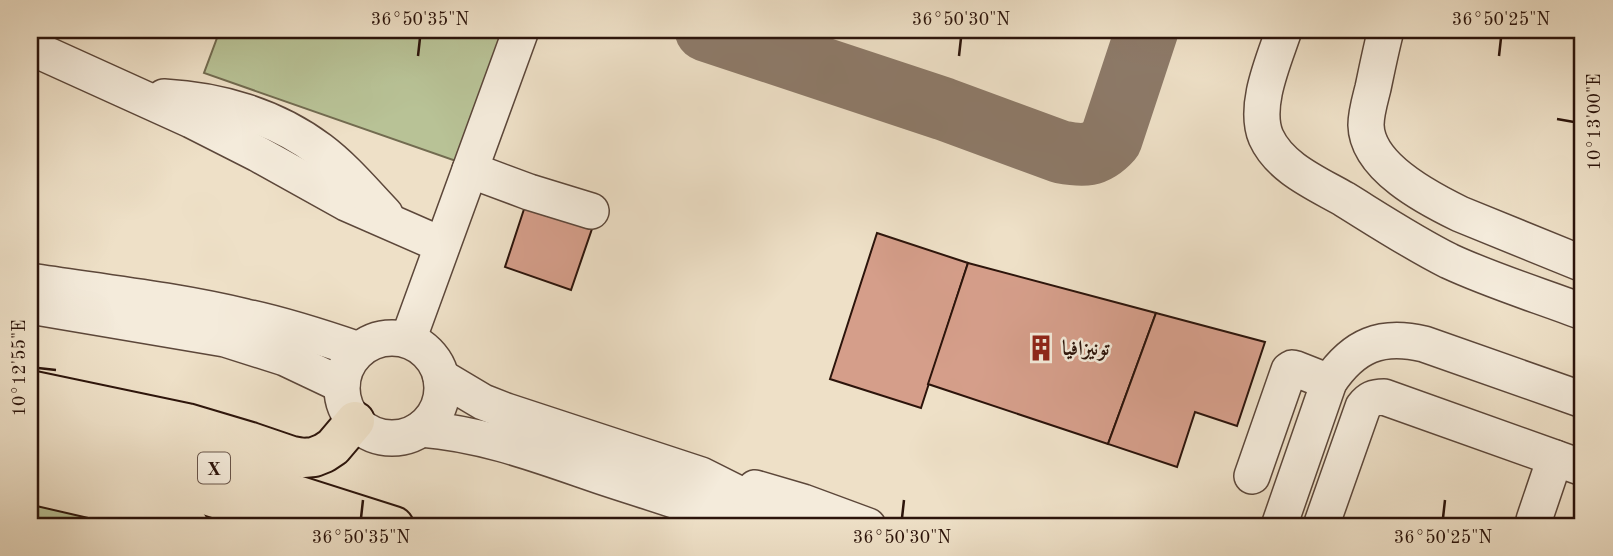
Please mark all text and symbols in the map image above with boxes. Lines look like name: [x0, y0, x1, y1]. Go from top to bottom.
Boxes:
text: 36°50'35"N: [371, 11, 469, 29]
text: 36°50'30"N: [912, 11, 1010, 29]
text: 36°50'25"N: [1452, 11, 1550, 29]
text: 10°13'00"E: [1586, 74, 1604, 170]
text: 10°12'55"E: [11, 320, 29, 416]
building icon: تونيزافيا: [1026, 333, 1056, 363]
place label: تونيزافيا: [1062, 338, 1110, 361]
road number: X: [198, 453, 230, 484]
text: 36°50'35"N: [312, 529, 410, 547]
text: 36°50'30"N: [853, 529, 951, 547]
text: 36°50'25"N: [1394, 529, 1492, 547]

